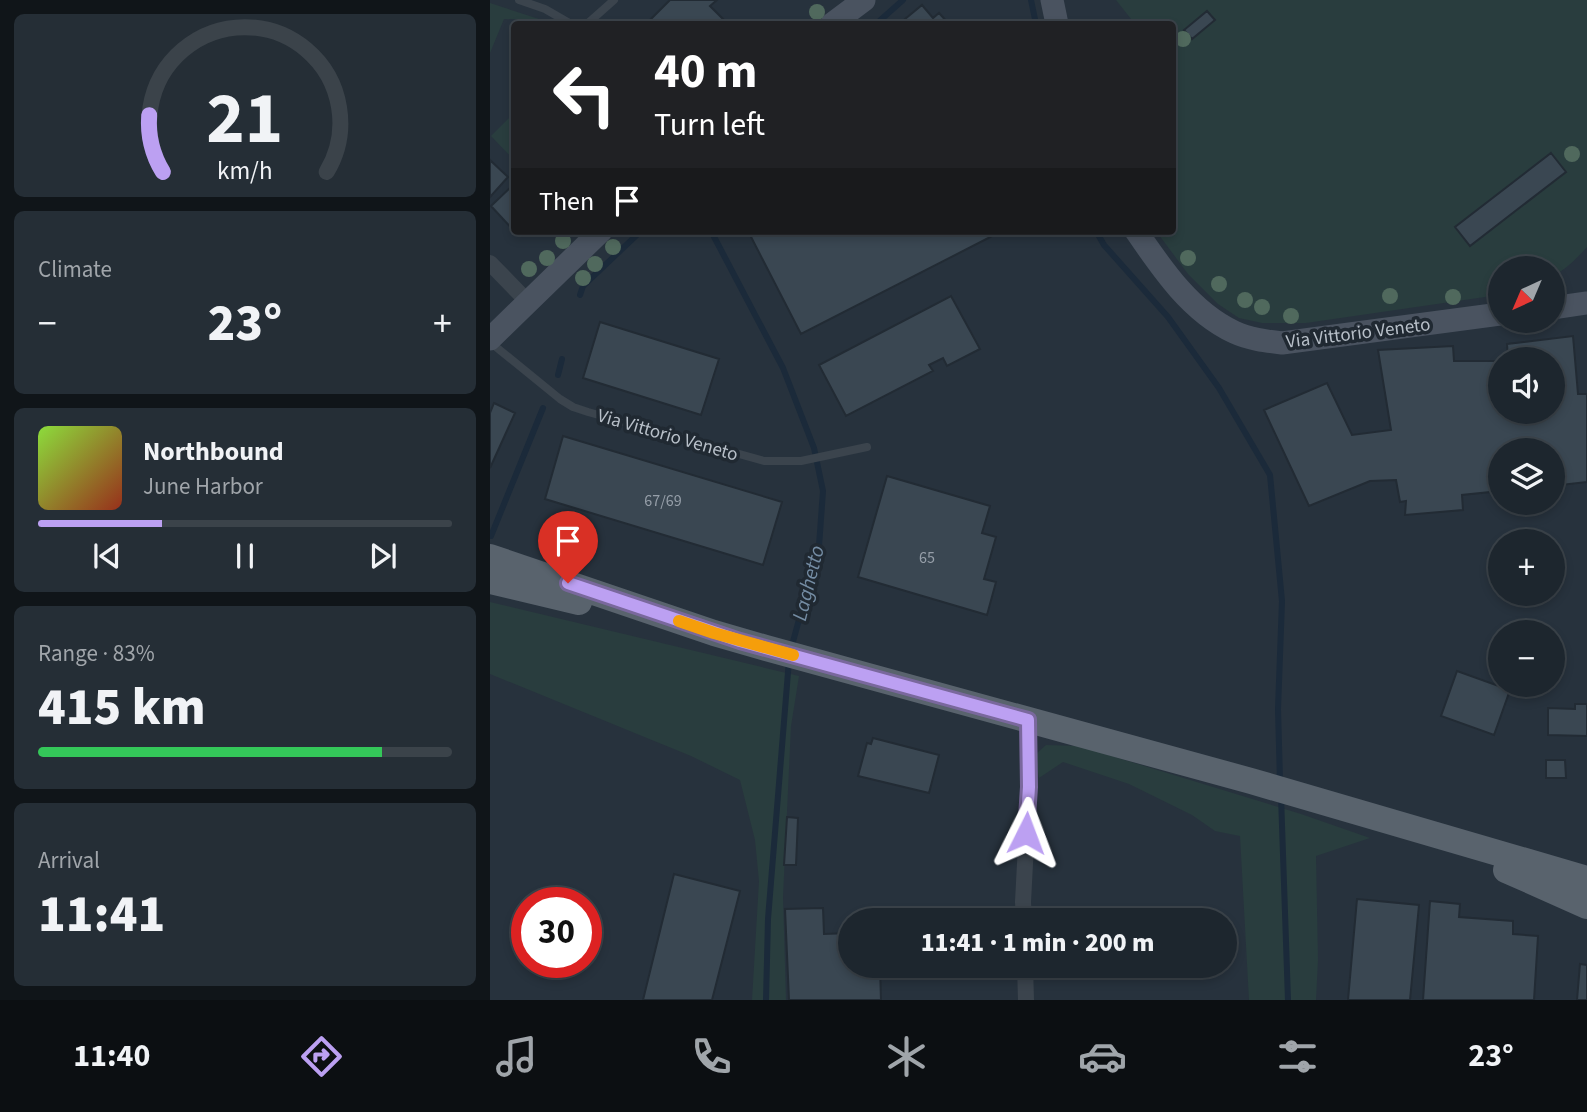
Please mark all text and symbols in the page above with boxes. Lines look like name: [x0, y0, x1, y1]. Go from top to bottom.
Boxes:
text: 40 m: [654, 37, 758, 107]
icon: left: [539, 49, 630, 140]
text: 21: [207, 67, 283, 171]
text: Turn left: [654, 102, 765, 148]
text: km/h: [217, 152, 273, 188]
icon: arrive: [608, 182, 646, 220]
text: Then: [539, 183, 594, 220]
text: Climate: [38, 253, 112, 286]
north arrow: [1488, 256, 1564, 332]
map controls: [1488, 256, 1565, 697]
text: 23°: [208, 287, 282, 361]
text: −: [38, 297, 57, 351]
text: +: [433, 297, 452, 351]
street label: Via Vittorio Veneto: [1284, 311, 1432, 356]
button: sound: [1488, 347, 1565, 424]
street label: Via Vittorio Veneto: [594, 402, 741, 468]
text: Northbound: [143, 433, 284, 470]
button: layers: [1488, 438, 1565, 515]
text: June Harbor: [143, 470, 263, 503]
house number: 67/69: [644, 490, 682, 512]
pin: [538, 511, 598, 583]
icon: arrive: [549, 522, 587, 560]
button: +: [1488, 529, 1565, 606]
icon: previous: [88, 537, 126, 575]
icon: pause: [226, 537, 264, 575]
icon: next: [364, 537, 402, 575]
water label: Laghetto: [784, 542, 832, 624]
house number: 65: [919, 547, 935, 569]
button: −: [1488, 620, 1565, 697]
text: Range · 83%: [38, 637, 155, 670]
text: 415 km: [38, 671, 206, 745]
position arrow: [989, 796, 1063, 870]
text: Arrival: [38, 844, 100, 877]
text: 11:41: [38, 878, 165, 952]
speed limit sign: 30: [511, 887, 602, 978]
text: 11:41 · 1 min · 200 m: [921, 924, 1154, 961]
icon: directions: [297, 1032, 346, 1081]
icon: music: [492, 1032, 541, 1081]
icon: phone: [687, 1032, 736, 1081]
icon: climate: [882, 1032, 931, 1081]
icon: car: [1078, 1032, 1127, 1081]
icon: filters: [1273, 1032, 1322, 1081]
text: 11:40: [73, 1033, 150, 1079]
text: 23°: [1468, 1033, 1514, 1079]

